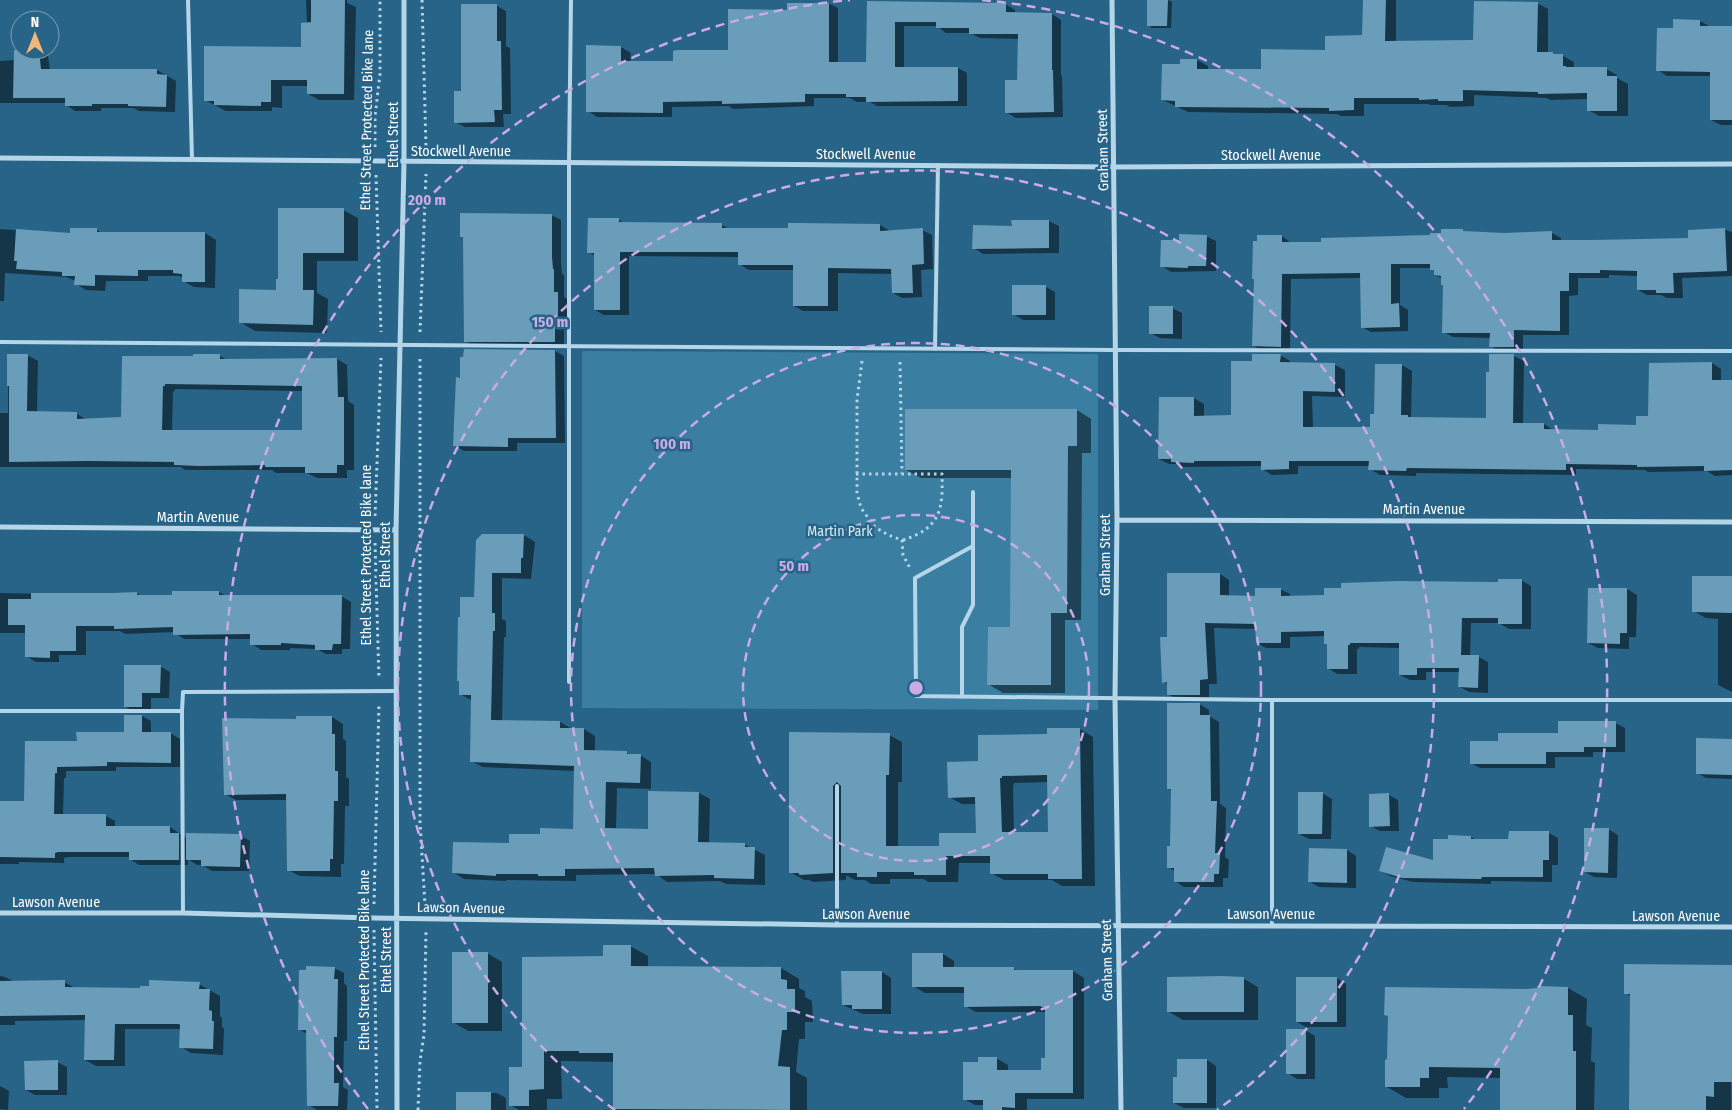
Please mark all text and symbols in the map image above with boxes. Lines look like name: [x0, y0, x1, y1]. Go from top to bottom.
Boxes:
north arrow: [10, 10, 60, 60]
text: N: [31, 14, 39, 31]
street label: Ethel Street Protected Bike lane: [357, 29, 377, 211]
street label: Ethel Street: [385, 101, 402, 168]
street label: Graham Street: [1094, 108, 1112, 191]
street label: Stockwell Avenue: [411, 143, 511, 160]
street label: Stockwell Avenue: [816, 146, 916, 163]
street label: Stockwell Avenue: [1221, 147, 1321, 164]
text: 200 m: [407, 191, 446, 209]
text: 150 m: [532, 313, 568, 331]
text: 100 m: [653, 435, 691, 453]
street label: Ethel Street Protected Bike lane: [358, 465, 375, 645]
street label: Martin Avenue: [1383, 501, 1465, 518]
street label: Martin Avenue: [157, 509, 239, 526]
street label: Graham Street: [1097, 514, 1114, 596]
street label: Ethel Street: [377, 521, 394, 588]
park label: Martin Park: [807, 523, 873, 540]
text: 50 m: [779, 557, 809, 575]
centre of rings: [907, 679, 925, 697]
street label: Ethel Street Protected Bike lane: [356, 870, 373, 1050]
street label: Lawson Avenue: [12, 894, 100, 911]
street label: Lawson Avenue: [417, 899, 505, 917]
street label: Lawson Avenue: [822, 906, 910, 923]
street label: Lawson Avenue: [1227, 906, 1315, 923]
street label: Lawson Avenue: [1632, 908, 1720, 925]
street label: Graham Street: [1098, 918, 1116, 1001]
street label: Ethel Street: [378, 926, 395, 993]

